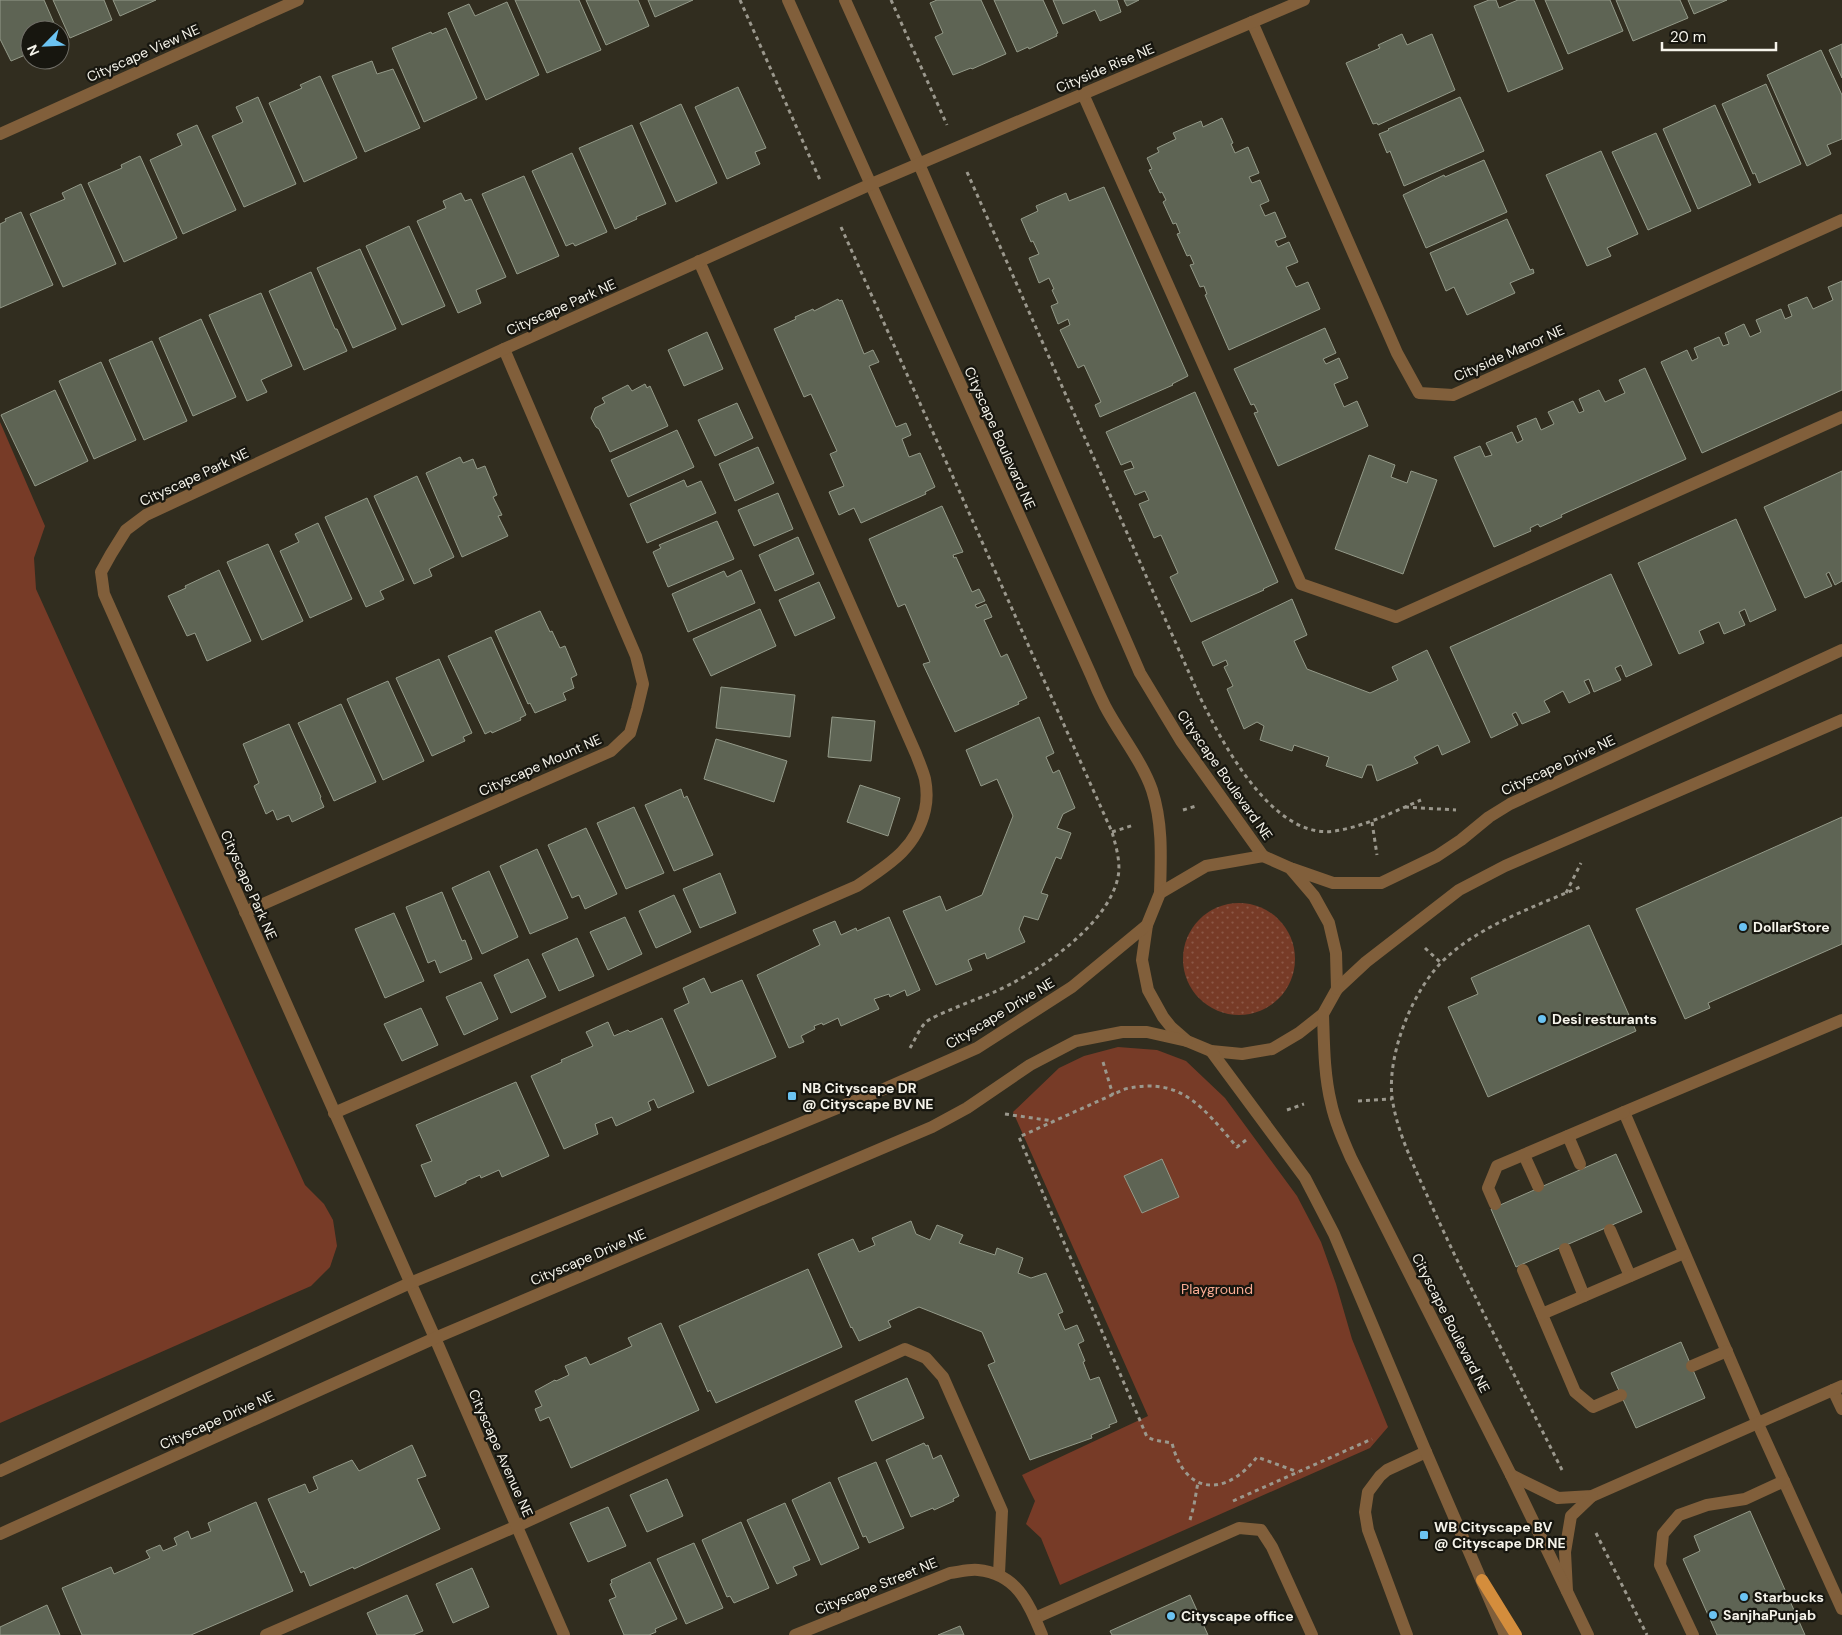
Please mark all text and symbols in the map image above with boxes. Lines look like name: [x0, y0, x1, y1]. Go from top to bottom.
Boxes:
north arrow: [20, 20, 70, 70]
street label: Cityscape View NE: [84, 20, 202, 86]
scale bar: [1662, 20, 1776, 52]
text: 20 m: [1670, 27, 1706, 47]
street label: Cityside Rise NE: [1053, 39, 1157, 97]
text: N: [23, 42, 43, 59]
street label: Cityscape Park NE: [503, 275, 619, 339]
street label: Cityside Manor NE: [1451, 320, 1567, 385]
street label: Cityscape Boulevard NE: [960, 364, 1040, 512]
street label: Cityscape Park NE: [137, 444, 251, 510]
street label: Cityscape Boulevard NE: [1173, 707, 1277, 844]
street label: Cityscape Mount NE: [476, 730, 604, 800]
street label: Cityscape Drive NE: [1498, 731, 1618, 799]
street label: Cityscape Park NE: [217, 827, 281, 943]
place label: DollarStore: [1753, 918, 1830, 936]
marker: DollarStore: [1737, 921, 1749, 933]
street label: Cityscape Drive NE: [942, 973, 1058, 1053]
place label: Desi resturants: [1552, 1010, 1657, 1028]
marker: Desi resturants: [1536, 1013, 1548, 1025]
place label: NB Cityscape DR @ Cityscape BV NE: [802, 1079, 934, 1113]
marker: NB Cityscape DR @ Cityscape BV NE: [786, 1090, 798, 1102]
street label: Cityscape Drive NE: [527, 1224, 649, 1289]
street label: Cityscape Boulevard NE: [1408, 1250, 1494, 1396]
park label: Playground: [1181, 1280, 1253, 1298]
street label: Cityscape Avenue NE: [465, 1386, 537, 1520]
street label: Cityscape Drive NE: [157, 1387, 277, 1453]
place label: WB Cityscape BV @ Cityscape DR NE: [1434, 1518, 1566, 1552]
marker: WB Cityscape BV @ Cityscape DR NE: [1418, 1529, 1430, 1541]
street label: Cityscape Street NE: [812, 1553, 940, 1619]
place label: Starbucks: [1754, 1588, 1824, 1606]
marker: Starbucks: [1738, 1591, 1750, 1603]
place label: SanjhaPunjab: [1723, 1606, 1816, 1624]
place label: Cityscape office: [1181, 1607, 1294, 1625]
marker: SanjhaPunjab: [1707, 1609, 1719, 1621]
marker: Cityscape office: [1165, 1610, 1177, 1622]

